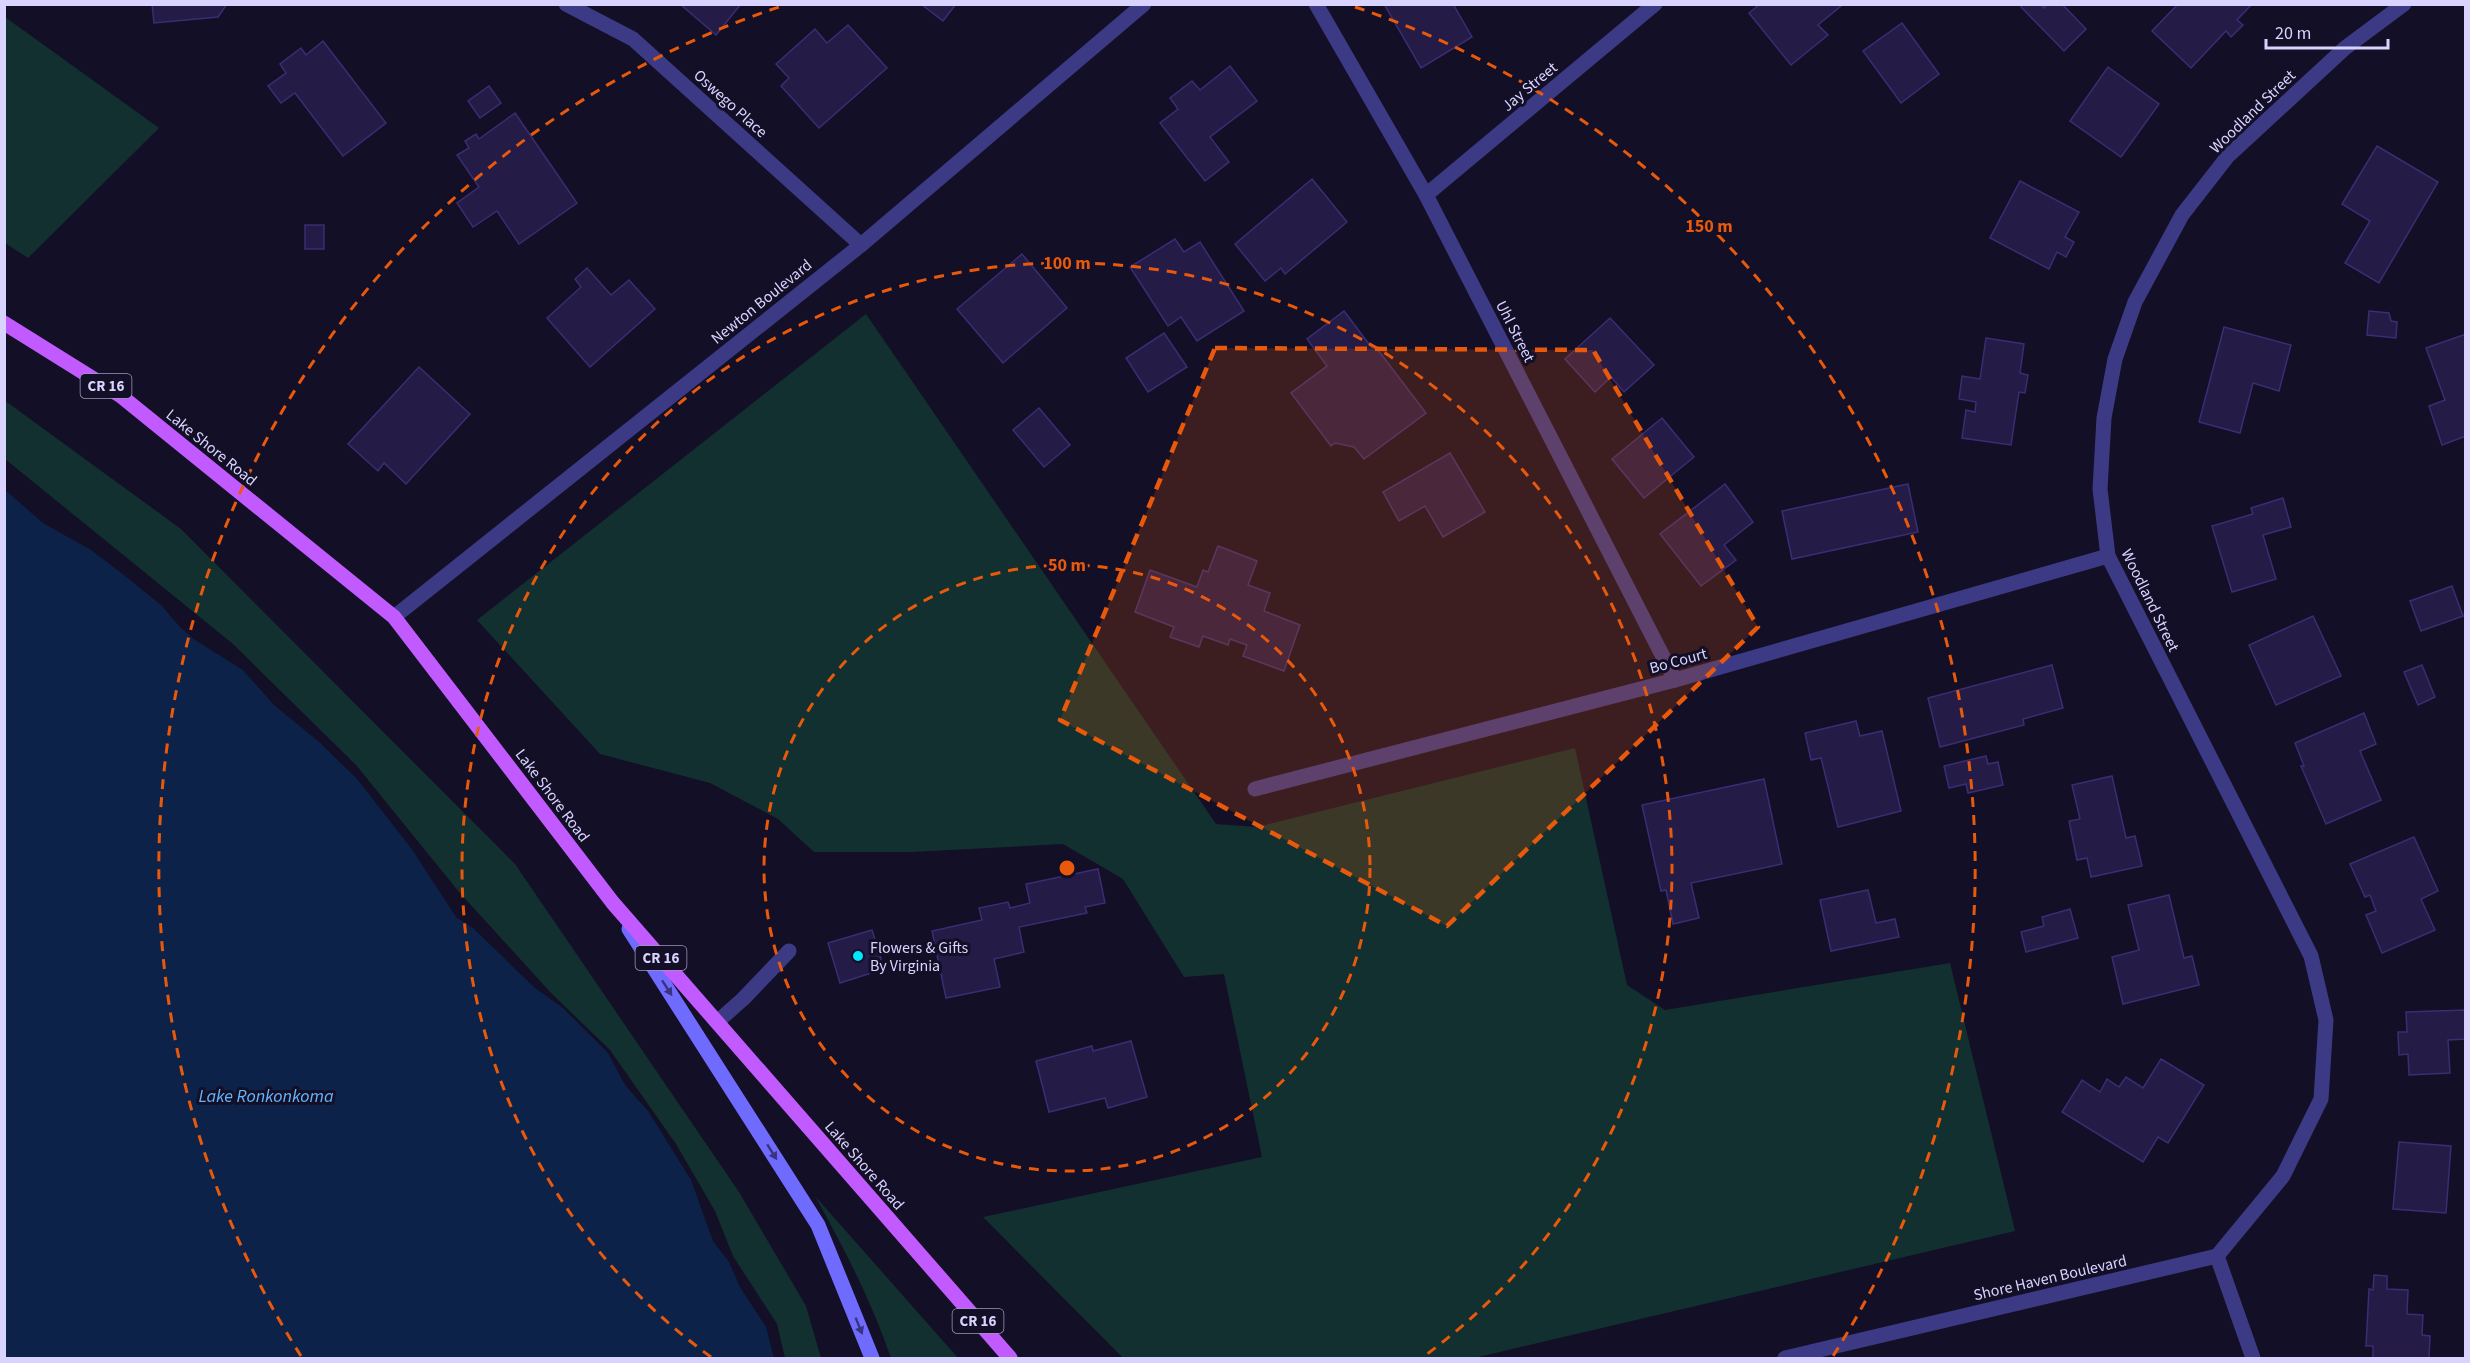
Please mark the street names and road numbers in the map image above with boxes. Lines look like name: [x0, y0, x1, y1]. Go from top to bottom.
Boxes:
street label: Jay Street: [1497, 57, 1563, 117]
street label: Oswego Place: [689, 65, 772, 143]
street label: Woodland Street: [2205, 65, 2301, 158]
street label: Newton Boulevard: [706, 254, 817, 349]
street label: Uhl Street: [1490, 297, 1540, 367]
road number: CR 16: [80, 374, 132, 398]
street label: Lake Shore Road: [161, 404, 262, 491]
street label: Woodland Street: [2116, 545, 2185, 656]
street label: Bo Court: [1647, 643, 1710, 679]
street label: Lake Shore Road: [510, 744, 595, 847]
road number: CR 16: [636, 946, 686, 970]
street label: Lake Shore Road: [819, 1116, 909, 1215]
street label: Shore Haven Boulevard: [1971, 1250, 2129, 1306]
road number: CR 16: [952, 1309, 1004, 1333]

